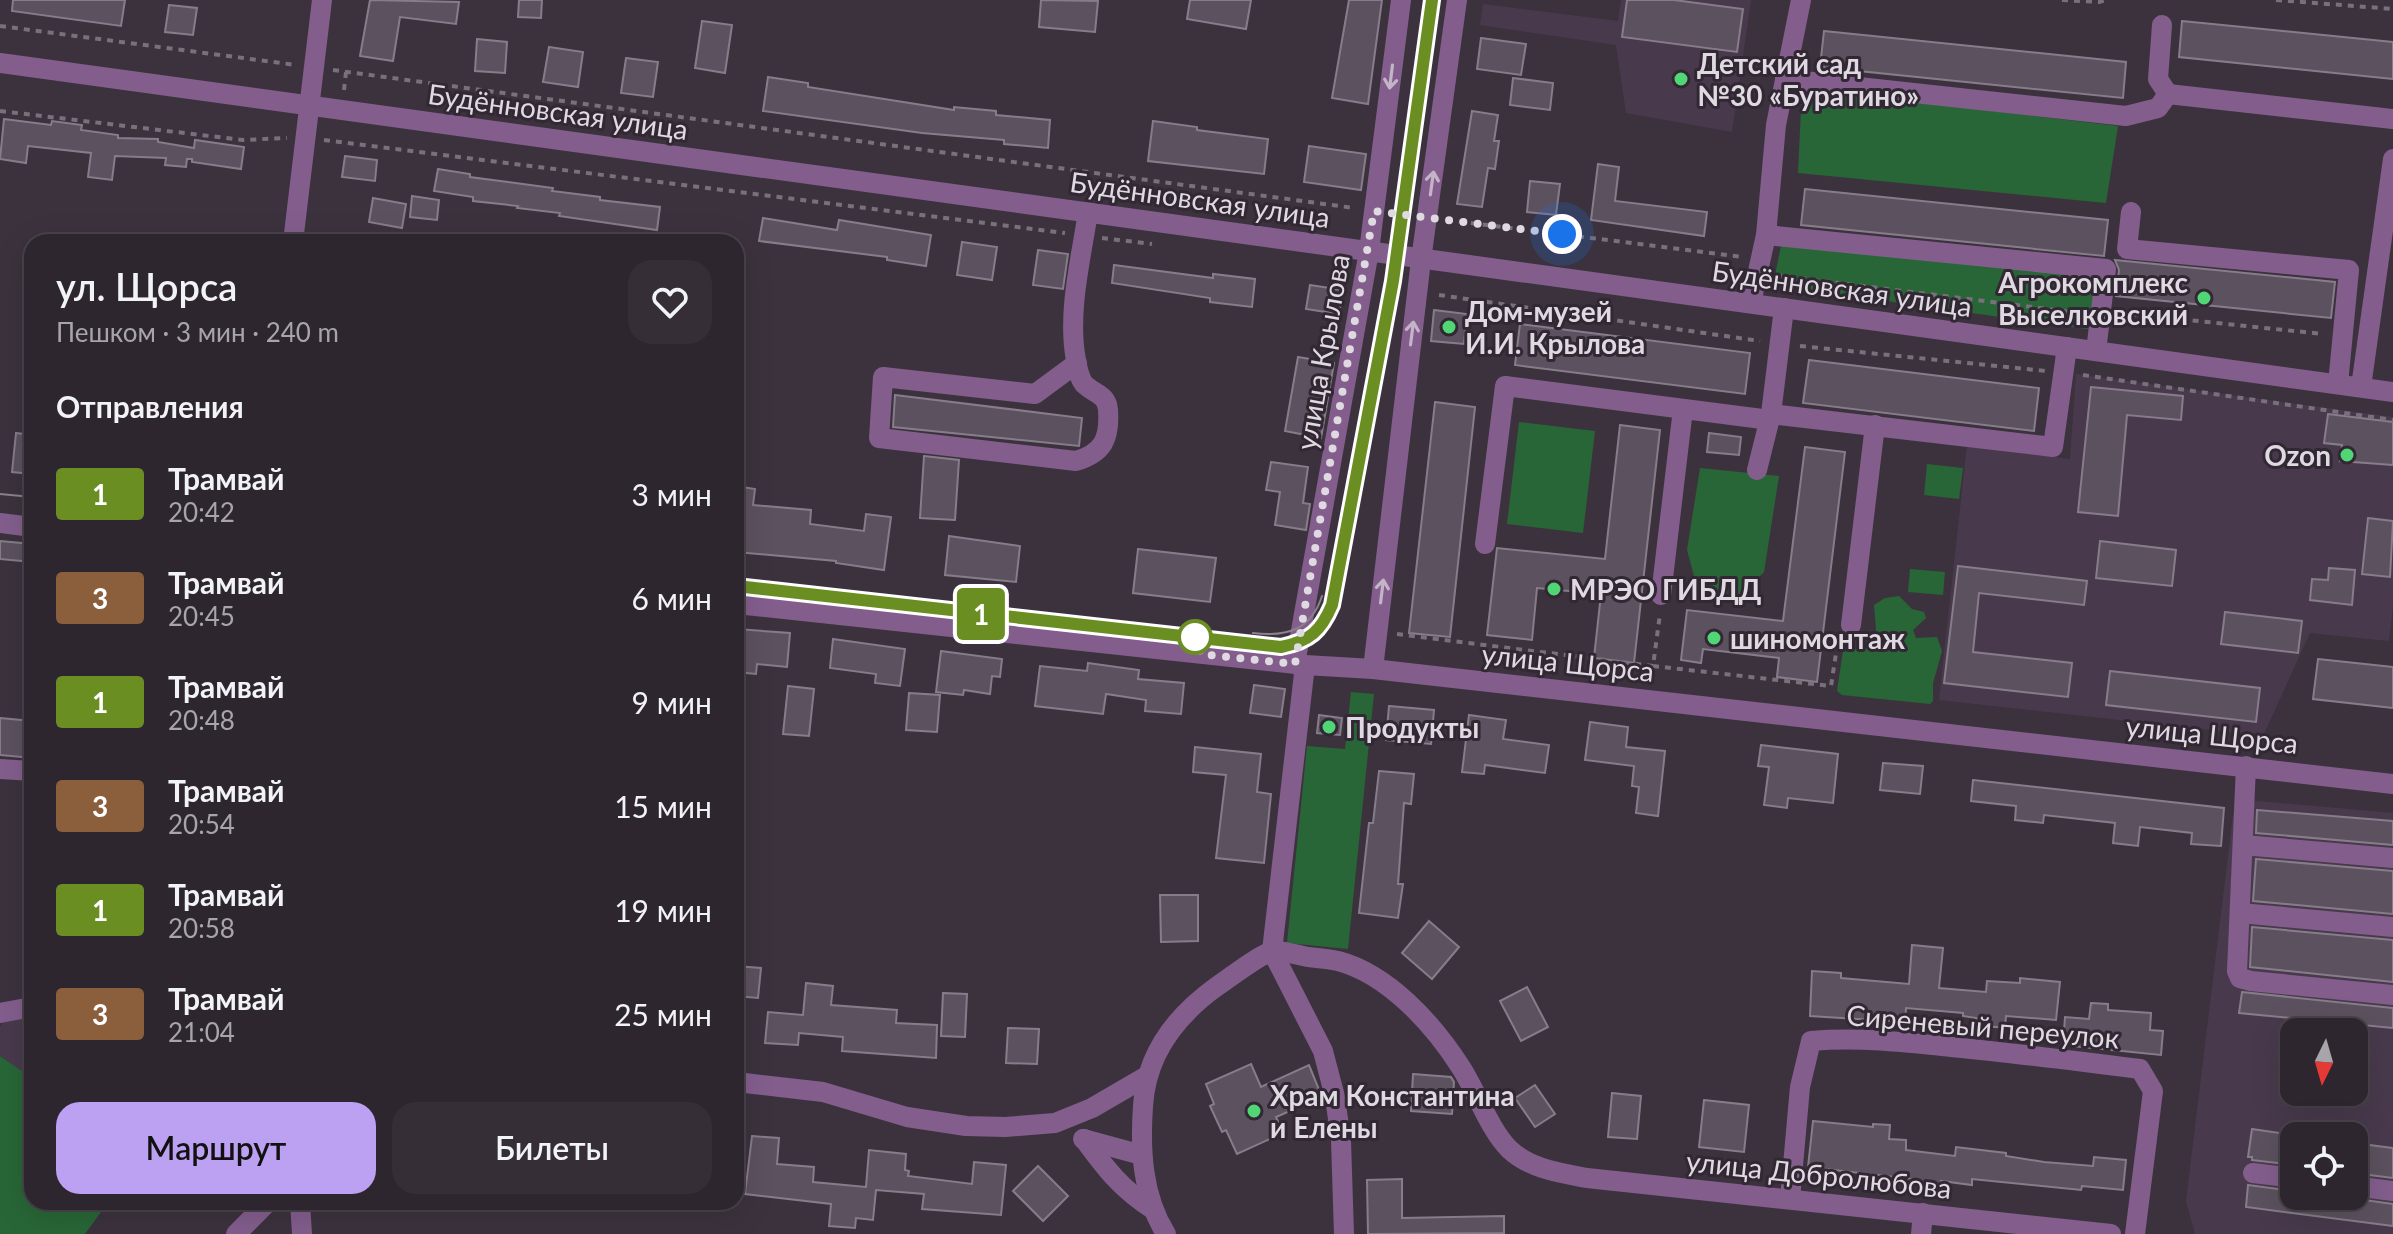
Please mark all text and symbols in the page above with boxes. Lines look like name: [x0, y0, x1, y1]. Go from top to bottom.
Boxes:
place label: Детский сад №30 «Буратино»: [1697, 46, 1919, 112]
one-way arrow: [1384, 63, 1399, 90]
marker: Детский сад №30 «Буратино»: [1672, 70, 1690, 88]
street label: Будённовская улица: [426, 76, 690, 146]
street label: Будённовская улица: [1068, 164, 1332, 234]
one-way arrow: [1425, 170, 1440, 196]
your location: [1542, 214, 1582, 254]
street label: улица Крылова: [1288, 251, 1356, 453]
street label: Будённовская улица: [1710, 253, 1974, 323]
button: heart: [628, 260, 712, 344]
text: ул. Щорса: [56, 263, 237, 309]
place label: Агрокомплекс Выселковский: [1997, 265, 2188, 331]
marker: Агрокомплекс Выселковский: [2195, 289, 2213, 307]
place label: Дом-музей И.И. Крылова: [1465, 294, 1645, 360]
text: Пешком · 3 мин · 240 m: [56, 316, 339, 348]
marker: Дом-музей И.И. Крылова: [1440, 318, 1458, 336]
one-way arrow: [1405, 321, 1420, 346]
text: Отправления: [56, 388, 244, 424]
place label: Ozon: [2264, 438, 2331, 472]
marker: Ozon: [2338, 446, 2356, 464]
text: Трамвай: [168, 460, 285, 496]
text: 3 мин: [632, 476, 712, 512]
text: 1: [92, 477, 108, 511]
text: 20:42: [168, 496, 235, 528]
text: Трамвай: [168, 564, 285, 600]
place label: МРЭО ГИБДД: [1570, 572, 1762, 606]
one-way arrow: [1374, 578, 1389, 605]
text: 6 мин: [632, 580, 712, 616]
marker: МРЭО ГИБДД: [1545, 580, 1563, 598]
text: 3: [92, 581, 108, 615]
line badge: 1: [955, 588, 1007, 640]
text: 1: [973, 597, 989, 631]
text: 20:45: [168, 600, 235, 632]
unlabelled marker: [1178, 620, 1212, 654]
place label: шиномонтаж: [1730, 621, 1905, 655]
marker: шиномонтаж: [1705, 629, 1723, 647]
street label: улица Щорса: [1480, 636, 1656, 688]
text: Трамвай: [168, 668, 285, 704]
text: 9 мин: [632, 684, 712, 720]
text: 1: [92, 685, 108, 719]
text: 20:48: [168, 704, 235, 736]
street label: улица Щорса: [2124, 708, 2300, 760]
place label: Продукты: [1345, 710, 1479, 744]
marker: Продукты: [1320, 718, 1338, 736]
text: Трамвай: [168, 772, 285, 808]
text: 15 мин: [614, 788, 712, 824]
text: 3: [92, 789, 108, 823]
text: 20:54: [168, 808, 235, 840]
text: Трамвай: [168, 876, 285, 912]
text: 19 мин: [614, 892, 712, 928]
text: 1: [92, 893, 108, 927]
text: 20:58: [168, 912, 235, 944]
text: Трамвай: [168, 980, 285, 1016]
text: 25 мин: [614, 996, 712, 1032]
text: 3: [92, 997, 108, 1031]
street label: Сиреневый переулок: [1845, 997, 2121, 1055]
text: 21:04: [168, 1016, 235, 1048]
north arrow: [2280, 1018, 2368, 1106]
map controls: [2280, 1018, 2368, 1210]
place label: Храм Константина и Елены: [1270, 1078, 1515, 1144]
button: Маршрут: [56, 1102, 376, 1194]
button: Билеты: [392, 1102, 712, 1194]
marker: Храм Константина и Елены: [1245, 1102, 1263, 1120]
button: locate: [2280, 1122, 2368, 1210]
street label: улица Добролюбова: [1685, 1143, 1953, 1205]

